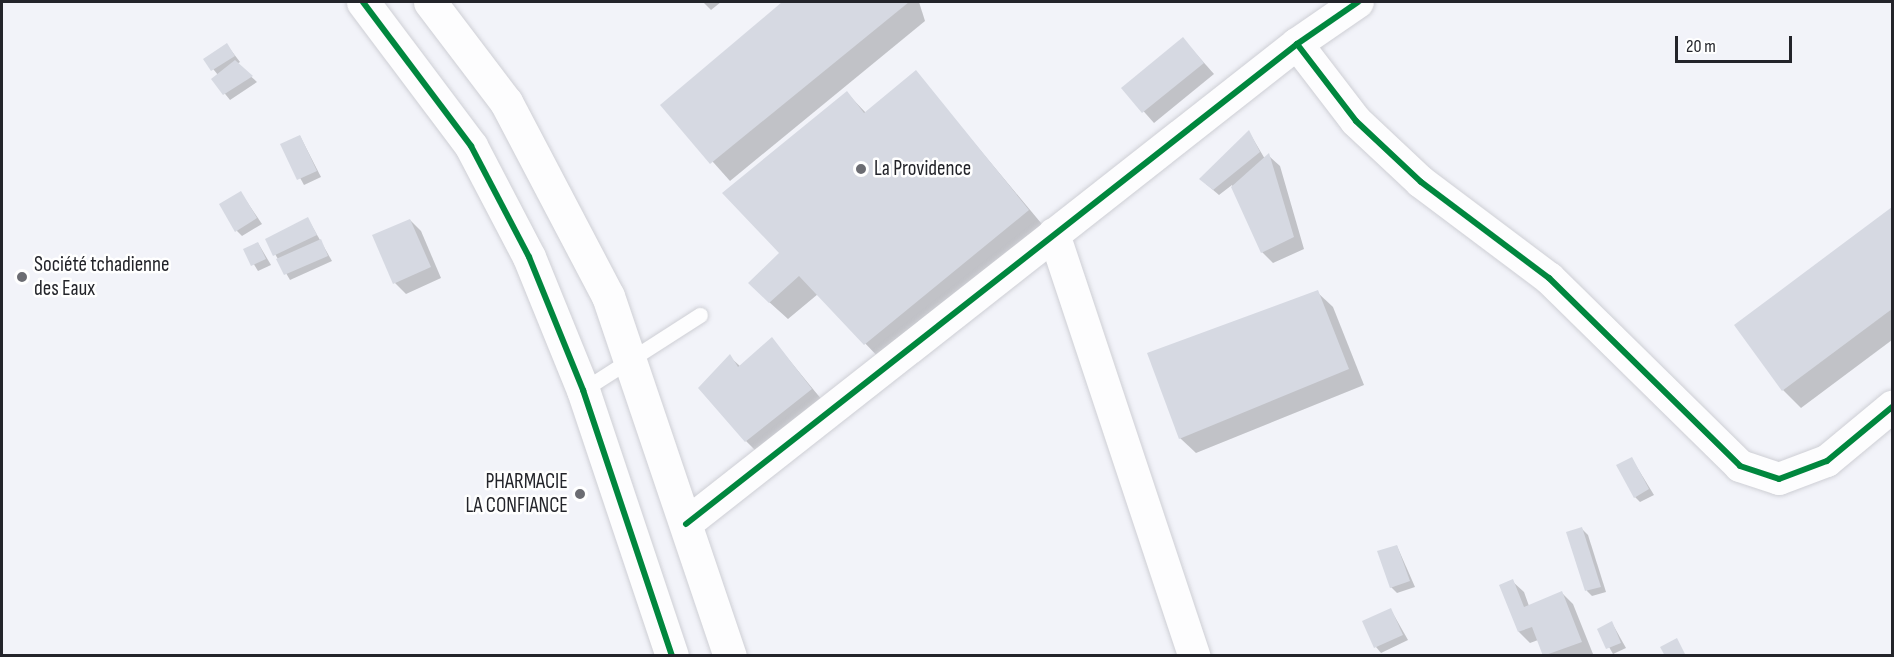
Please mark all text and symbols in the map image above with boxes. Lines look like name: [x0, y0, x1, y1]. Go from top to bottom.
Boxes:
scale bar: [1678, 24, 1795, 62]
text: 20 m: [1686, 36, 1716, 57]
place label: La Providence: [874, 156, 971, 182]
marker: La Providence: [852, 160, 870, 178]
place label: Société tchadienne des Eaux: [34, 252, 170, 302]
marker: Société tchadienne des Eaux: [15, 270, 29, 284]
place label: PHARMACIE LA CONFIANCE: [466, 469, 568, 519]
marker: PHARMACIE LA CONFIANCE: [573, 487, 587, 501]

